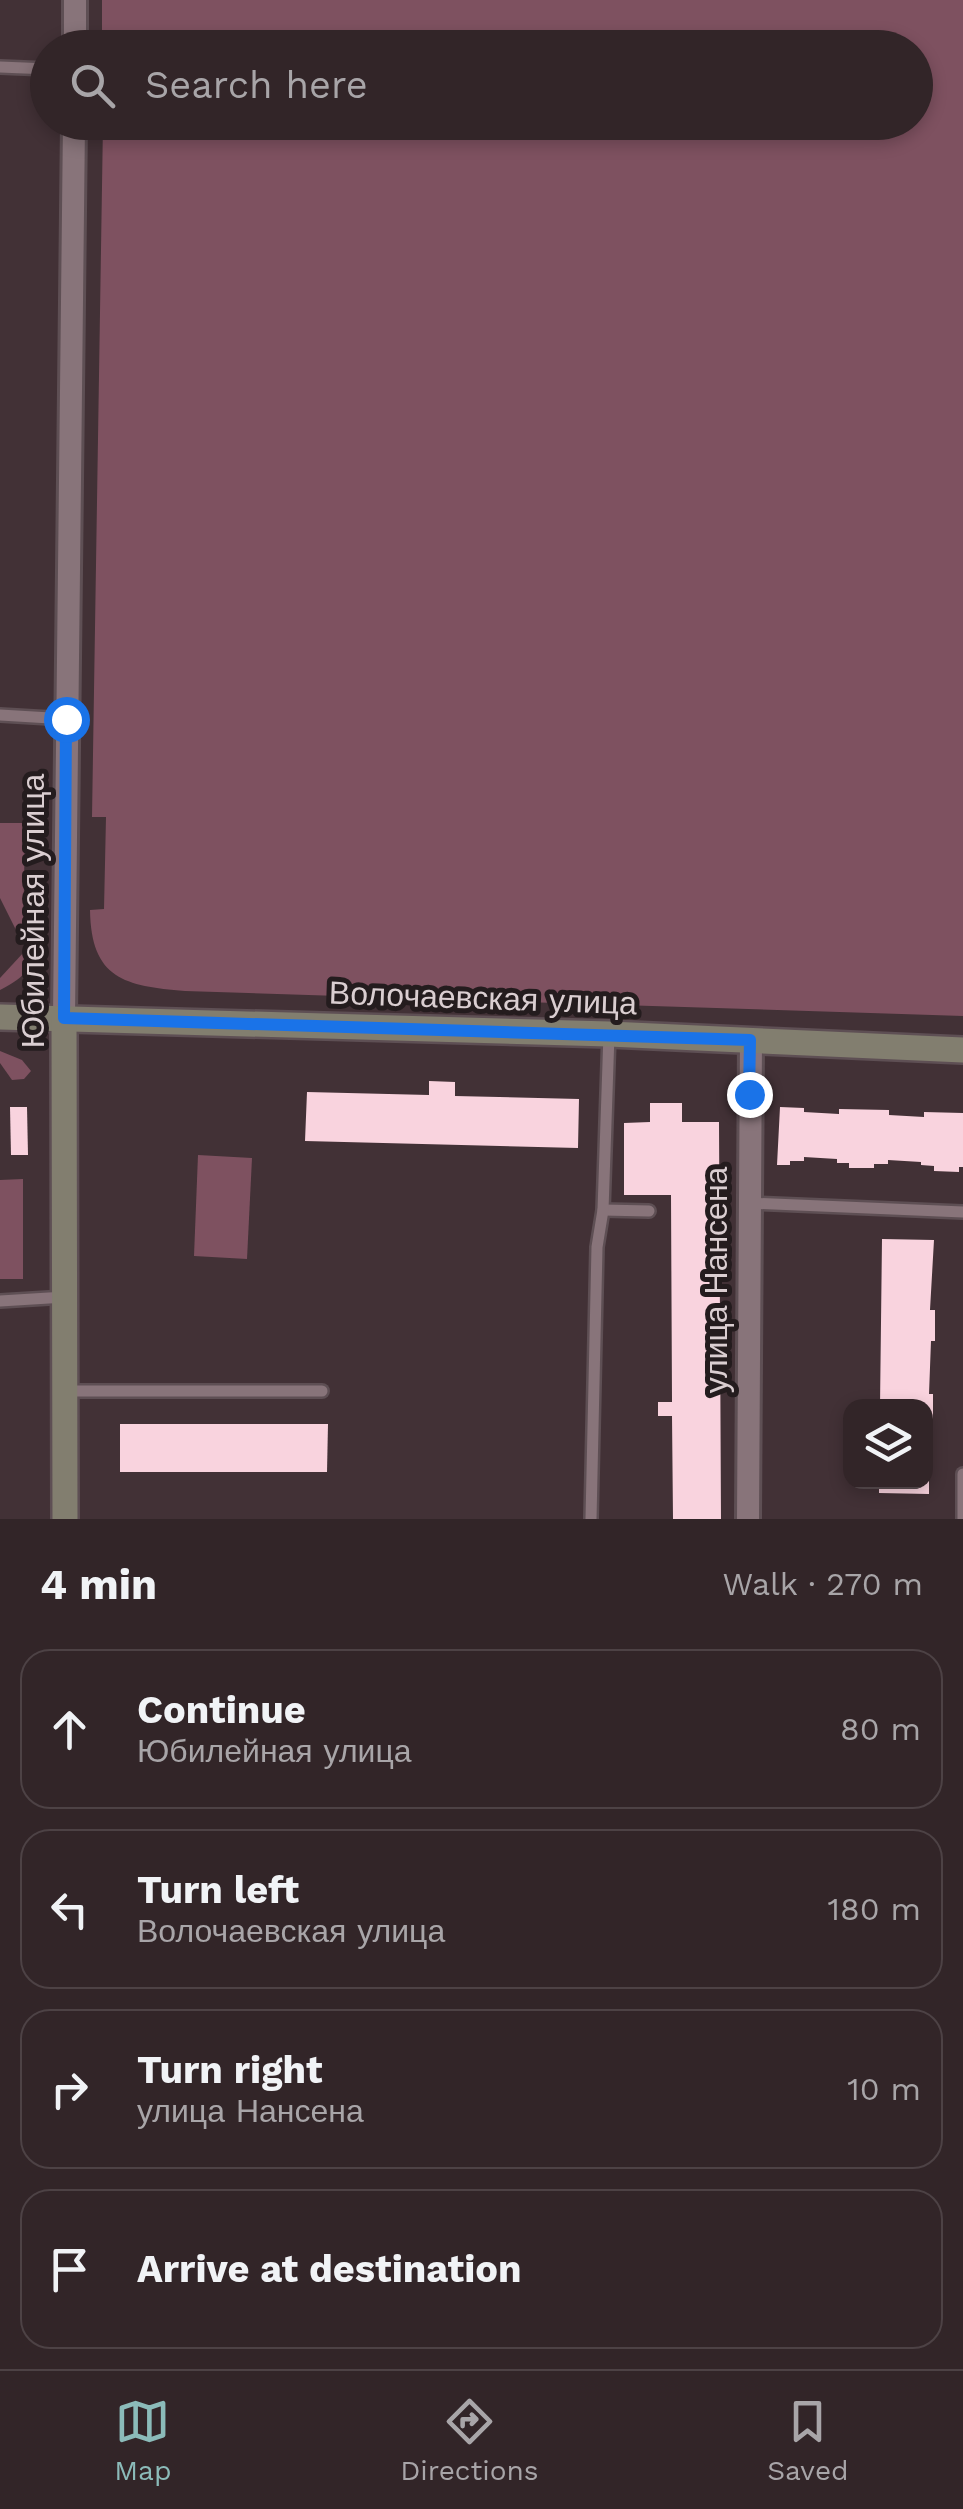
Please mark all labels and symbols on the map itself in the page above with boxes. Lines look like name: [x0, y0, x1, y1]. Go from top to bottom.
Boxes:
route start: [44, 697, 90, 743]
street label: Юбилейная улица: [14, 774, 52, 1048]
street label: Волочаевская улица: [328, 974, 638, 1022]
route end: [727, 1072, 773, 1118]
street label: улица Нансена: [697, 1166, 735, 1393]

